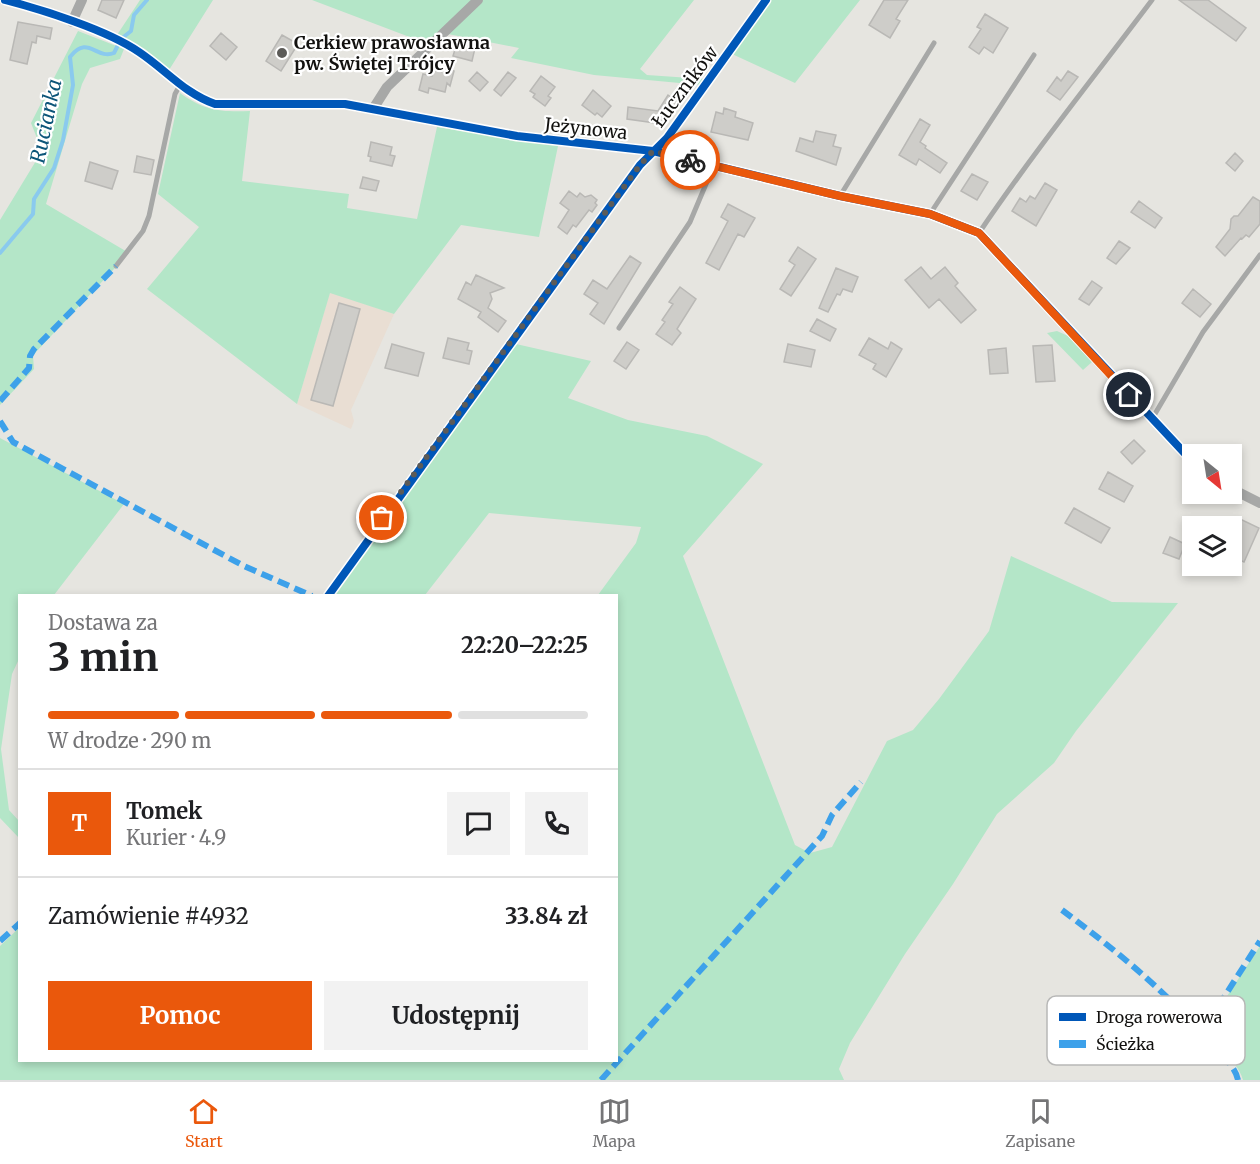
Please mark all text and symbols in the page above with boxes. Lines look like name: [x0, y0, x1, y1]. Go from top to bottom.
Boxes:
place label: Cerkiew prawosławna pw. Świętej Trójcy: [294, 31, 490, 75]
street label: Łuczników: [647, 41, 723, 132]
marker: Cerkiew prawosławna pw. Świętej Trójcy: [275, 46, 289, 60]
water label: Rucianka: [24, 77, 67, 165]
street label: Jeżynowa: [543, 113, 629, 144]
courier: [660, 130, 720, 190]
icon: bike: [674, 144, 707, 177]
pin: [1103, 369, 1154, 420]
icon: home: [1112, 378, 1145, 411]
north arrow: [1182, 444, 1242, 504]
map controls: [1182, 444, 1242, 576]
pin: [356, 492, 407, 543]
icon: bag: [365, 501, 398, 534]
button: layers: [1182, 516, 1242, 576]
text: Dostawa za: [48, 610, 158, 635]
text: 22:20–22:25: [461, 631, 588, 659]
text: 3 min: [48, 633, 158, 682]
text: W drodze · 290 m: [48, 728, 211, 753]
button: chat: [447, 792, 510, 855]
button: phone: [525, 792, 588, 855]
text: Tomek: [126, 797, 202, 825]
text: T: [72, 809, 87, 837]
text: Kurier · 4.9: [126, 825, 226, 850]
text: Zamówienie #4932: [48, 902, 249, 930]
text: 33.84 zł: [505, 902, 588, 930]
button: Pomoc: [48, 981, 312, 1050]
button: Udostępnij: [324, 981, 588, 1050]
legend: [1047, 996, 1245, 1065]
text: Droga rowerowa: [1096, 1007, 1223, 1027]
text: Ścieżka: [1096, 1034, 1155, 1054]
tab: Start: [185, 1095, 223, 1151]
tab: Mapa: [593, 1095, 635, 1151]
tab: Zapisane: [1005, 1095, 1075, 1151]

